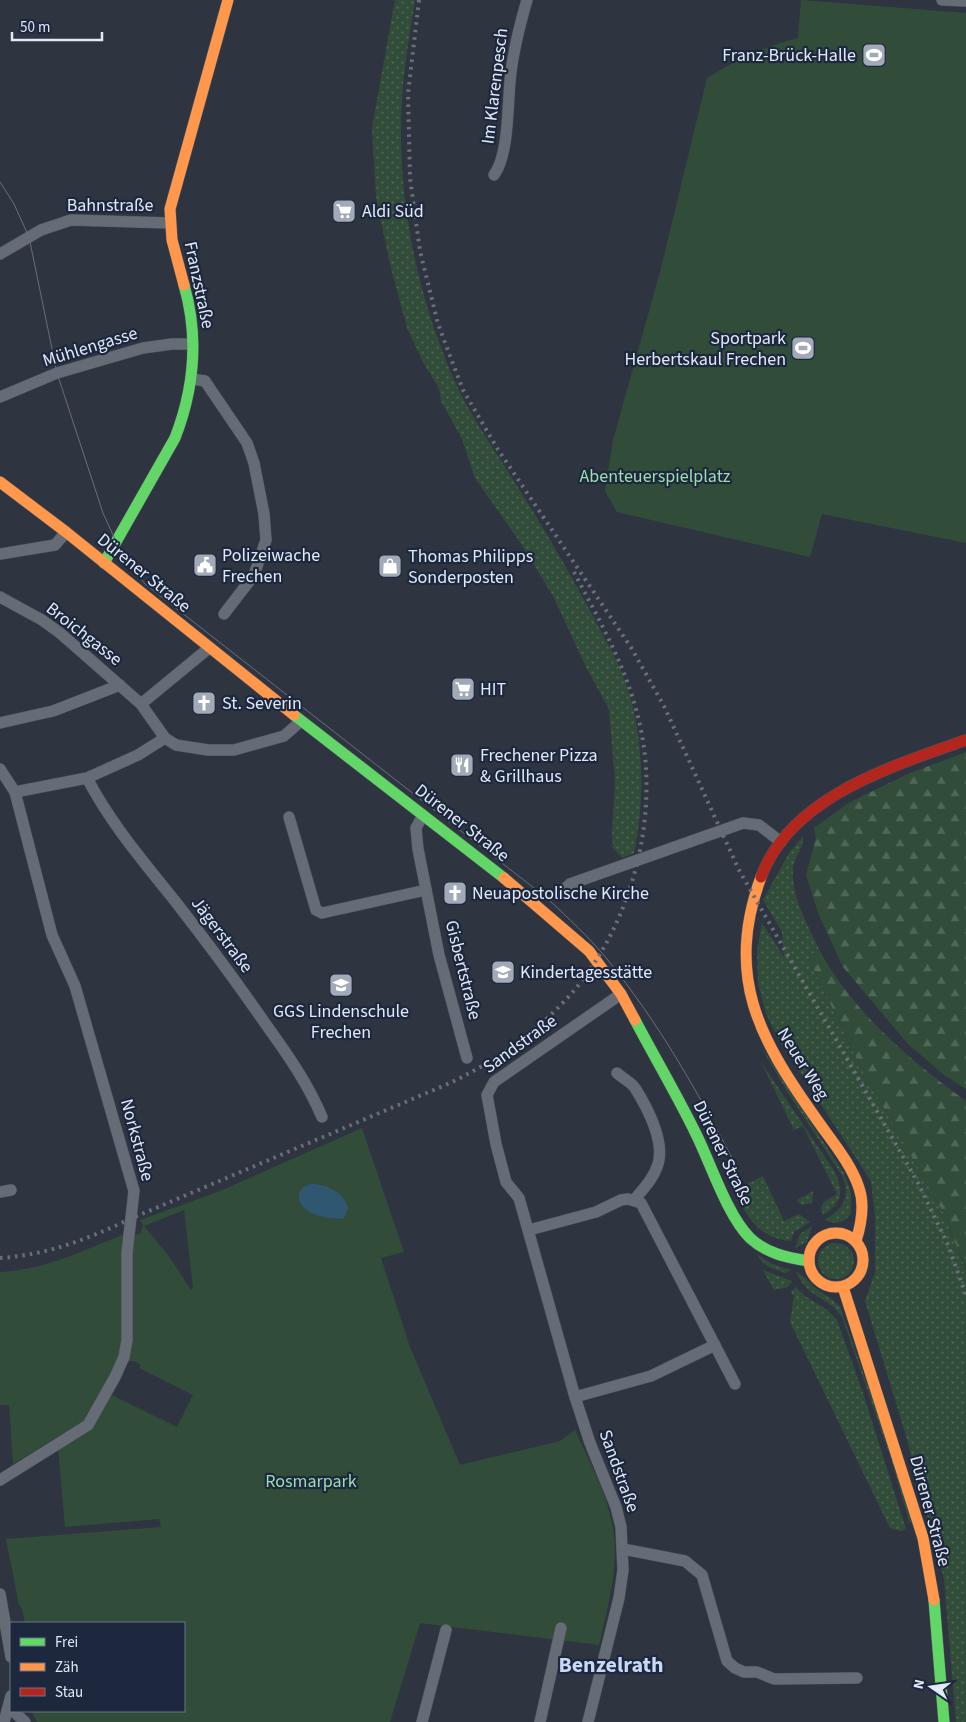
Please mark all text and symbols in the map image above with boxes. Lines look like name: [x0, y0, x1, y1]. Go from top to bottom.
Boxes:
scale bar: [12, 10, 102, 42]
text: 50 m: [20, 17, 50, 38]
street label: Im Klarenpesch: [475, 27, 515, 145]
sports icon: Franz-Brück-Halle: [861, 42, 887, 68]
place label: Franz-Brück-Halle: [722, 43, 856, 68]
street label: Bahnstraße: [67, 193, 153, 218]
supermarket icon: Aldi Süd: [331, 198, 357, 224]
place label: Aldi Süd: [362, 199, 424, 224]
street label: Franzstraße: [178, 239, 220, 331]
street label: Mühlengasse: [40, 321, 141, 373]
place label: Sportpark Herbertskaul Frechen: [624, 326, 786, 372]
sports icon: Sportpark Herbertskaul Frechen: [790, 335, 816, 361]
park label: Abenteuerspielplatz: [580, 464, 731, 489]
street label: Dürener Straße: [92, 527, 196, 619]
place label: Polizeiwache Frechen: [222, 543, 320, 589]
place label: Thomas Philipps Sonderposten: [408, 544, 533, 590]
public building icon: Polizeiwache Frechen: [192, 552, 218, 578]
shop icon: Thomas Philipps Sonderposten: [377, 553, 403, 579]
street label: Broichgasse: [41, 596, 127, 672]
supermarket icon: HIT: [450, 676, 476, 702]
place label: HIT: [480, 677, 506, 702]
church icon: St. Severin: [191, 690, 217, 716]
place label: St. Severin: [222, 691, 302, 716]
place label: Frechener Pizza & Grillhaus: [480, 743, 598, 789]
restaurant icon: Frechener Pizza & Grillhaus: [449, 752, 475, 778]
street label: Dürener Straße: [409, 778, 515, 868]
church icon: Neuapostolische Kirche: [442, 880, 468, 906]
place label: Neuapostolische Kirche: [472, 881, 649, 906]
street label: Jägerstraße: [185, 892, 259, 978]
street label: Gisbertstraße: [439, 918, 487, 1022]
school or university icon: Kindertagesstätte: [490, 959, 516, 985]
place label: Kindertagesstätte: [520, 960, 652, 985]
school or university icon: GGS Lindenschule Frechen: [328, 972, 354, 998]
place label: GGS Lindenschule Frechen: [273, 999, 409, 1045]
street label: Sandstraße: [478, 1009, 562, 1079]
street label: Neuer Weg: [771, 1023, 835, 1105]
street label: Norkstraße: [114, 1096, 160, 1184]
street label: Dürener Straße: [687, 1096, 759, 1210]
street label: Sandstraße: [593, 1426, 645, 1516]
street label: Dürener Straße: [903, 1453, 957, 1569]
park label: Rosmarpark: [265, 1469, 357, 1494]
legend: [10, 1622, 185, 1712]
text: Frei: [55, 1632, 78, 1653]
district label: Benzelrath: [558, 1649, 664, 1681]
text: Zäh: [55, 1657, 79, 1678]
north arrow: [906, 1662, 956, 1712]
text: N: [909, 1678, 930, 1691]
text: Stau: [55, 1682, 83, 1703]

